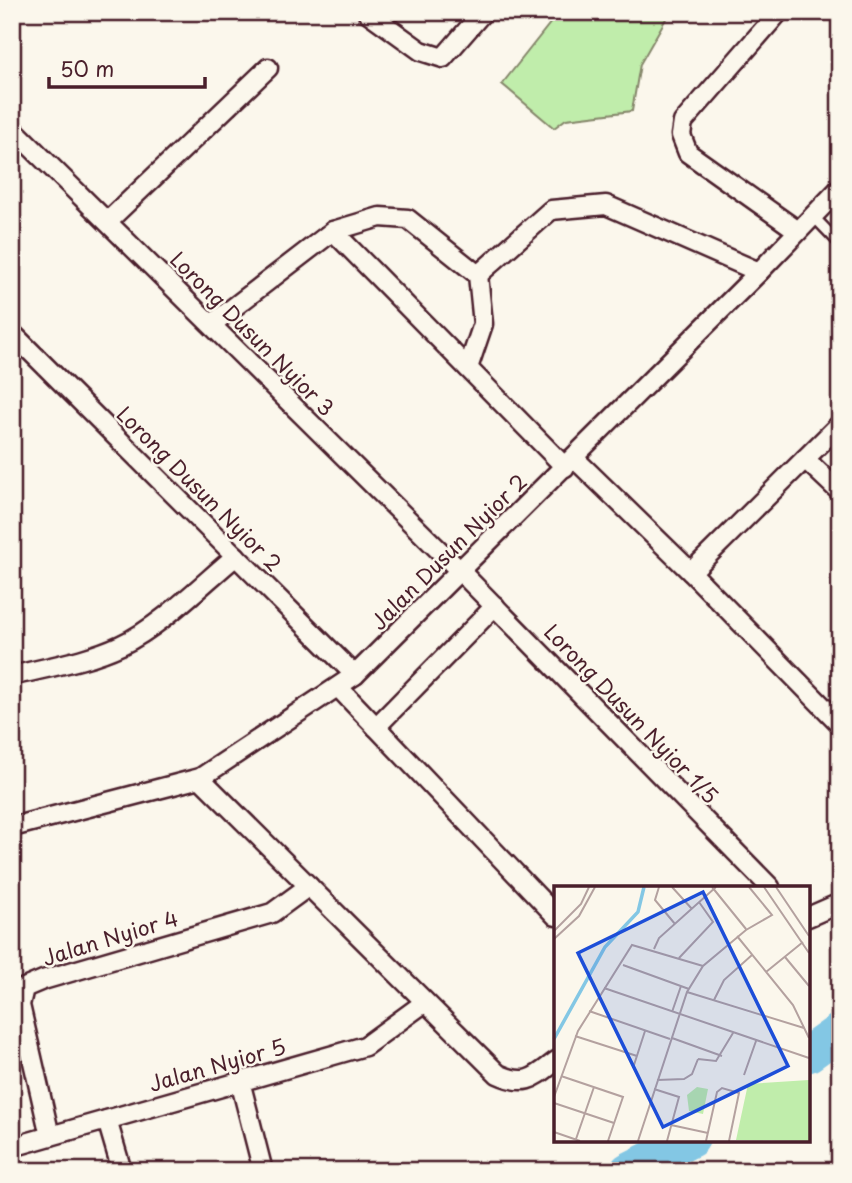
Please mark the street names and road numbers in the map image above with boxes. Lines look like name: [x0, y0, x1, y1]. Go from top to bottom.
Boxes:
street label: Lorong Dusun Nyior 3: [163, 243, 343, 423]
street label: Lorong Dusun Nyior 2: [110, 398, 290, 578]
street label: Jalan Dusun Nyior 2: [363, 466, 533, 636]
street label: Lorong Dusun Nyior 1/5: [537, 616, 727, 810]
street label: Jalan Nyior 4: [38, 901, 182, 973]
street label: Jalan Nyior 5: [145, 1029, 289, 1099]

